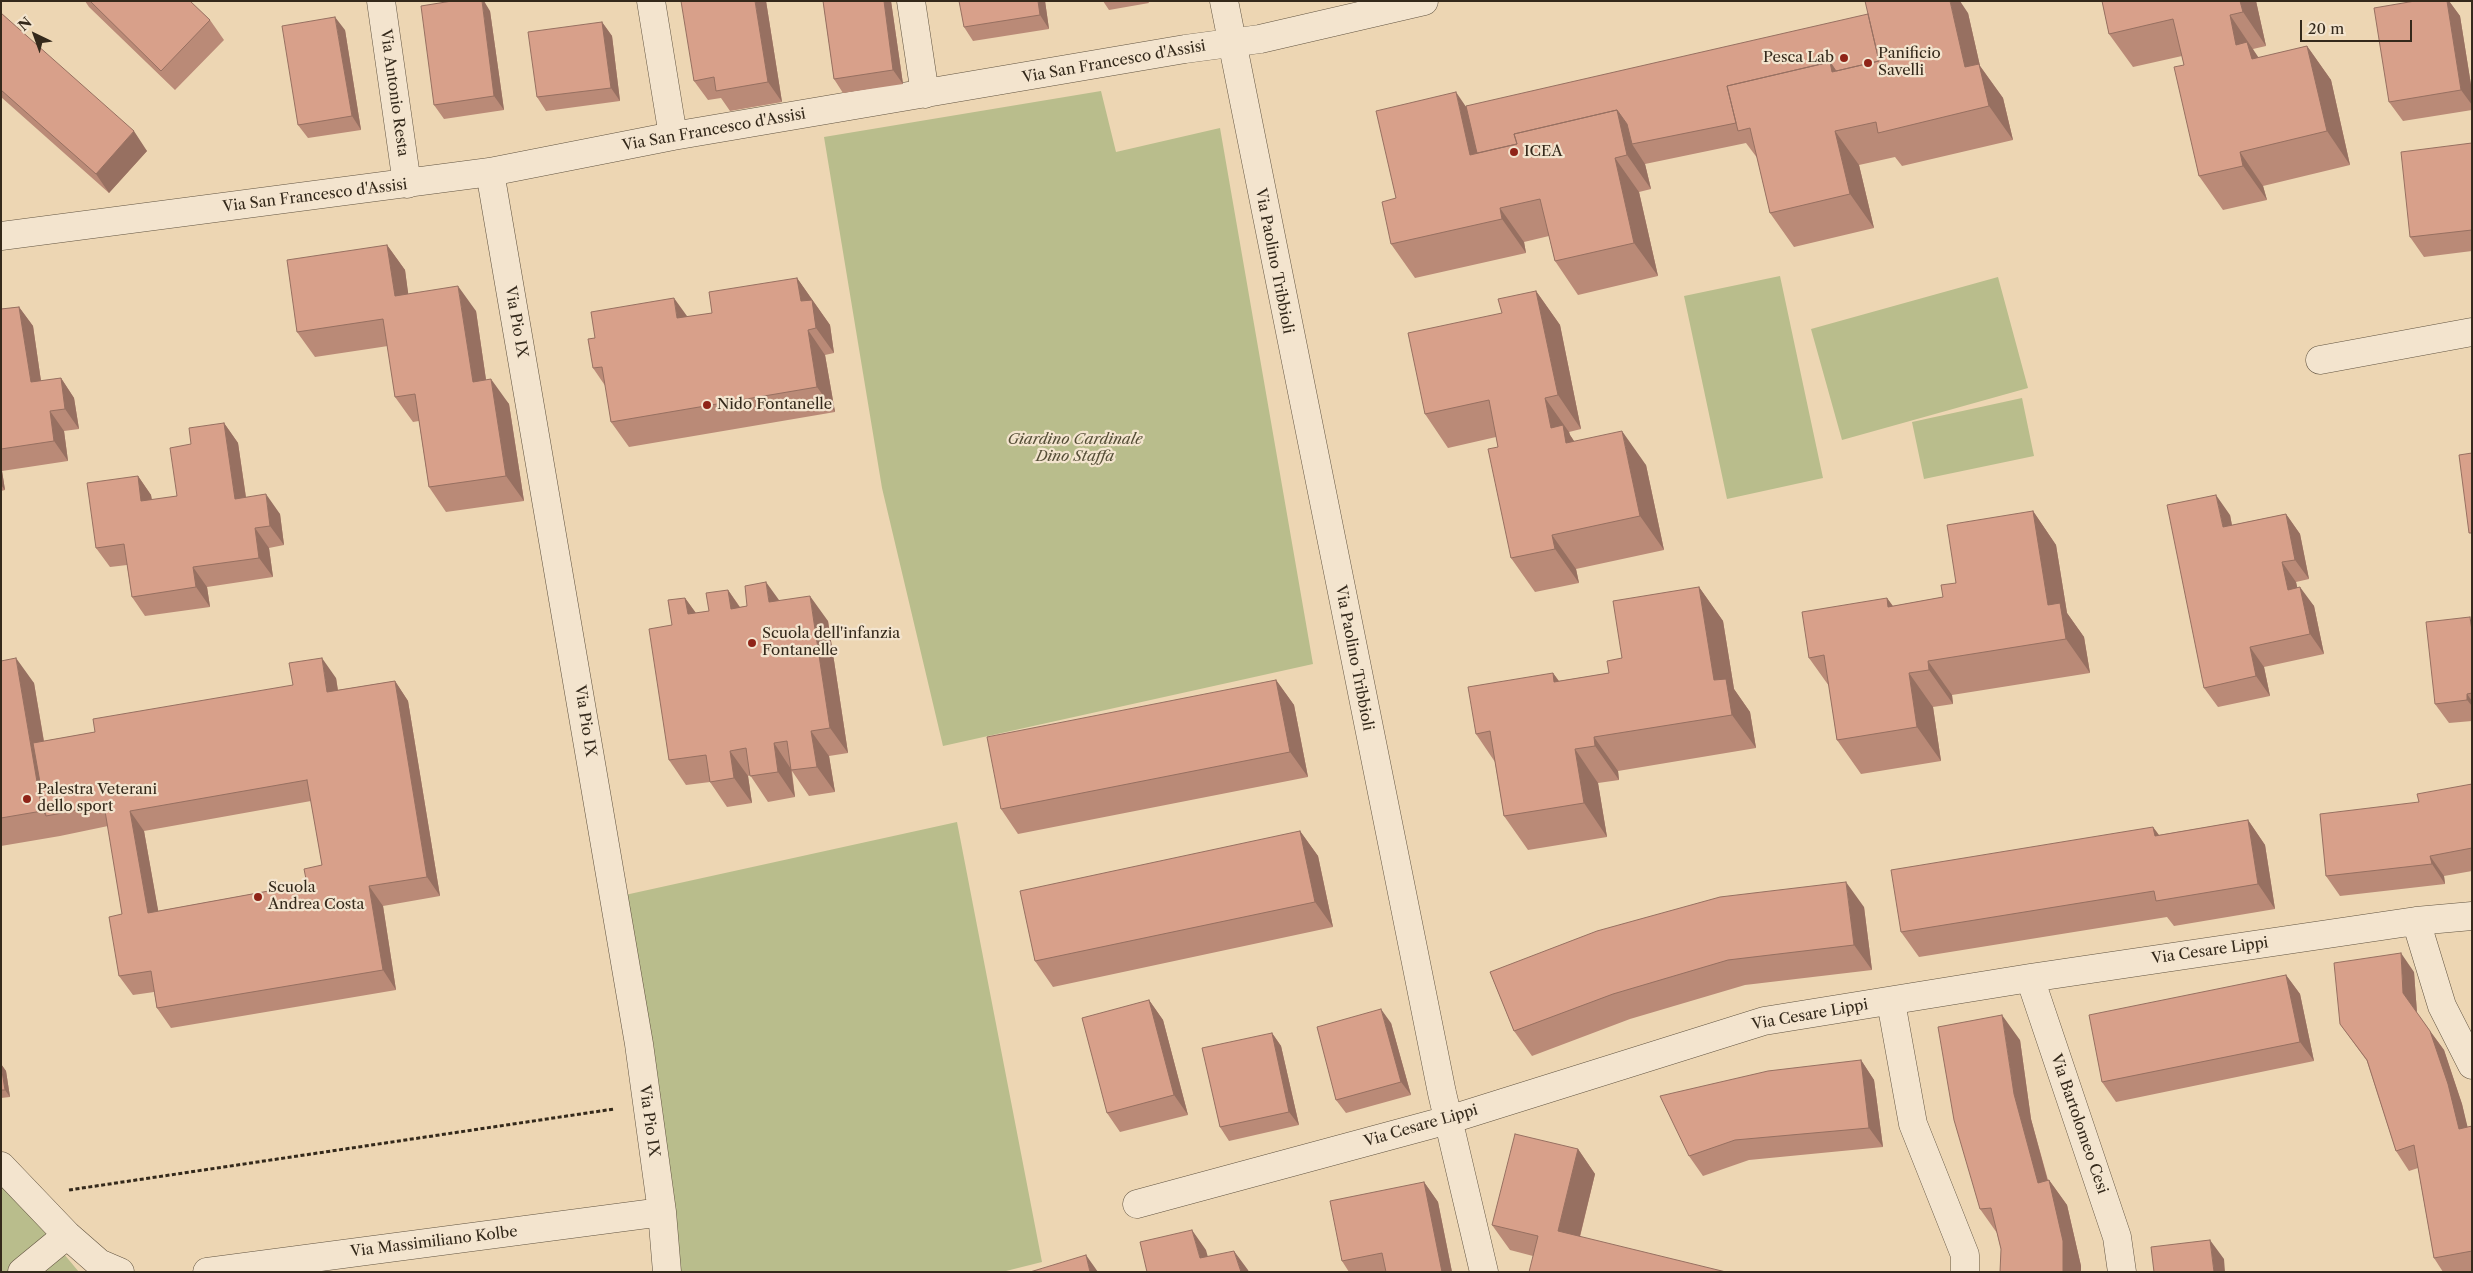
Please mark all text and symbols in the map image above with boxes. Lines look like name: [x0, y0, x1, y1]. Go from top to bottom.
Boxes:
north arrow: [10, 10, 60, 60]
scale bar: [2303, 10, 2416, 42]
text: N: [14, 13, 36, 35]
text: 20 m: [2308, 19, 2344, 38]
street label: Via Antonio Resta: [376, 28, 412, 158]
street label: Via San Francesco d'Assisi: [1021, 37, 1207, 87]
place label: Panificio Savelli: [1878, 45, 1941, 80]
place label: Pesca Lab: [1763, 49, 1834, 67]
marker: Pesca Lab: [1838, 52, 1850, 64]
marker: Panificio Savelli: [1862, 57, 1874, 69]
street label: Via San Francesco d'Assisi: [621, 105, 807, 155]
place label: ICEA: [1524, 143, 1563, 161]
marker: ICEA: [1508, 146, 1520, 158]
street label: Via San Francesco d'Assisi: [222, 176, 408, 216]
street label: Via Paolino Tribbioli: [1251, 187, 1297, 335]
street label: Via Pio IX: [501, 285, 531, 359]
place label: Nido Fontanelle: [717, 396, 832, 414]
marker: Nido Fontanelle: [701, 399, 713, 411]
park label: Giardino Cardinale Dino Staffa: [1008, 431, 1142, 466]
street label: Via Paolino Tribbioli: [1331, 584, 1377, 732]
place label: Scuola dell'infanzia Fontanelle: [762, 625, 900, 660]
marker: Scuola dell'infanzia Fontanelle: [746, 637, 758, 649]
street label: Via Pio IX: [570, 684, 600, 758]
place label: Palestra Veterani dello sport: [37, 781, 157, 816]
marker: Palestra Veterani dello sport: [21, 793, 33, 805]
place label: Scuola Andrea Costa: [268, 879, 364, 914]
marker: Scuola Andrea Costa: [252, 891, 264, 903]
street label: Via Cesare Lippi: [2150, 934, 2270, 968]
street label: Via Cesare Lippi: [1750, 996, 1870, 1034]
street label: Via Bartolomeo Cesi: [2047, 1052, 2111, 1196]
street label: Via Pio IX: [635, 1084, 663, 1158]
street label: Via Cesare Lippi: [1362, 1101, 1480, 1151]
street label: Via Massimiliano Kolbe: [349, 1223, 519, 1261]

